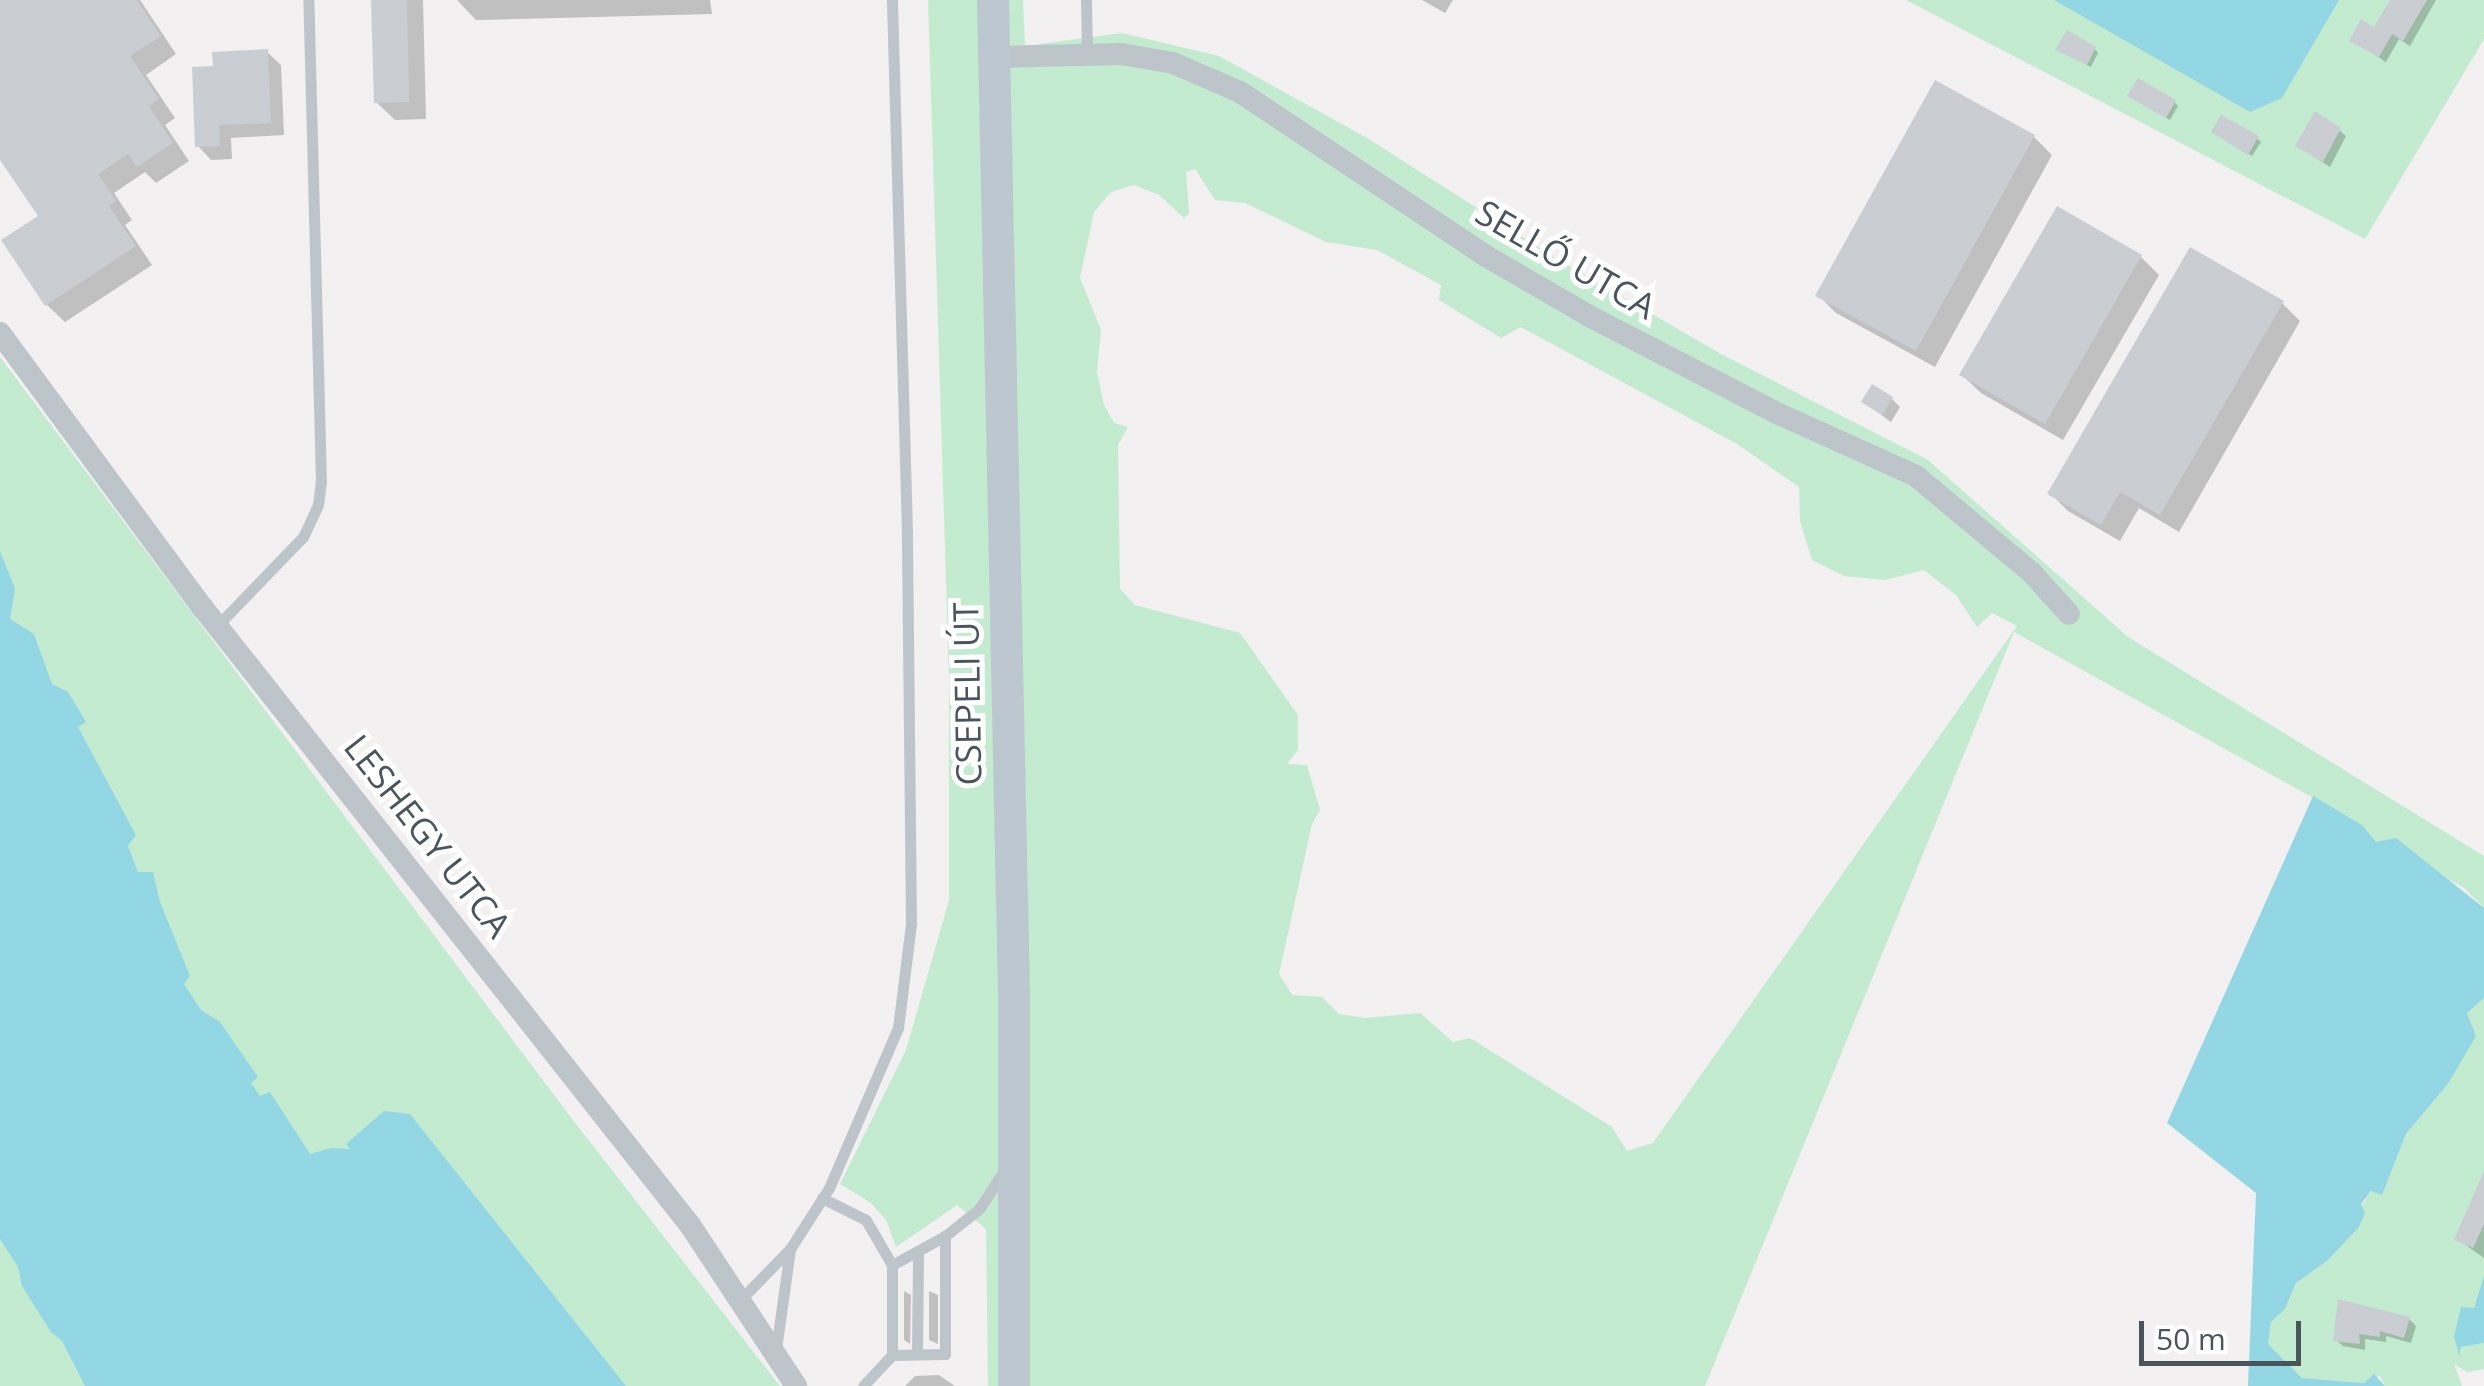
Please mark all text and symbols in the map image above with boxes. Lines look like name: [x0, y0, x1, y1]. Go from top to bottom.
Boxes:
street label: SELLŐ UTCA: [1469, 191, 1663, 327]
street label: CSEPELI ÚT: [944, 602, 990, 786]
street label: LESHEGY UTCA: [336, 726, 520, 946]
scale bar: [2144, 1301, 2306, 1363]
text: 50 m: [2156, 1318, 2226, 1359]

